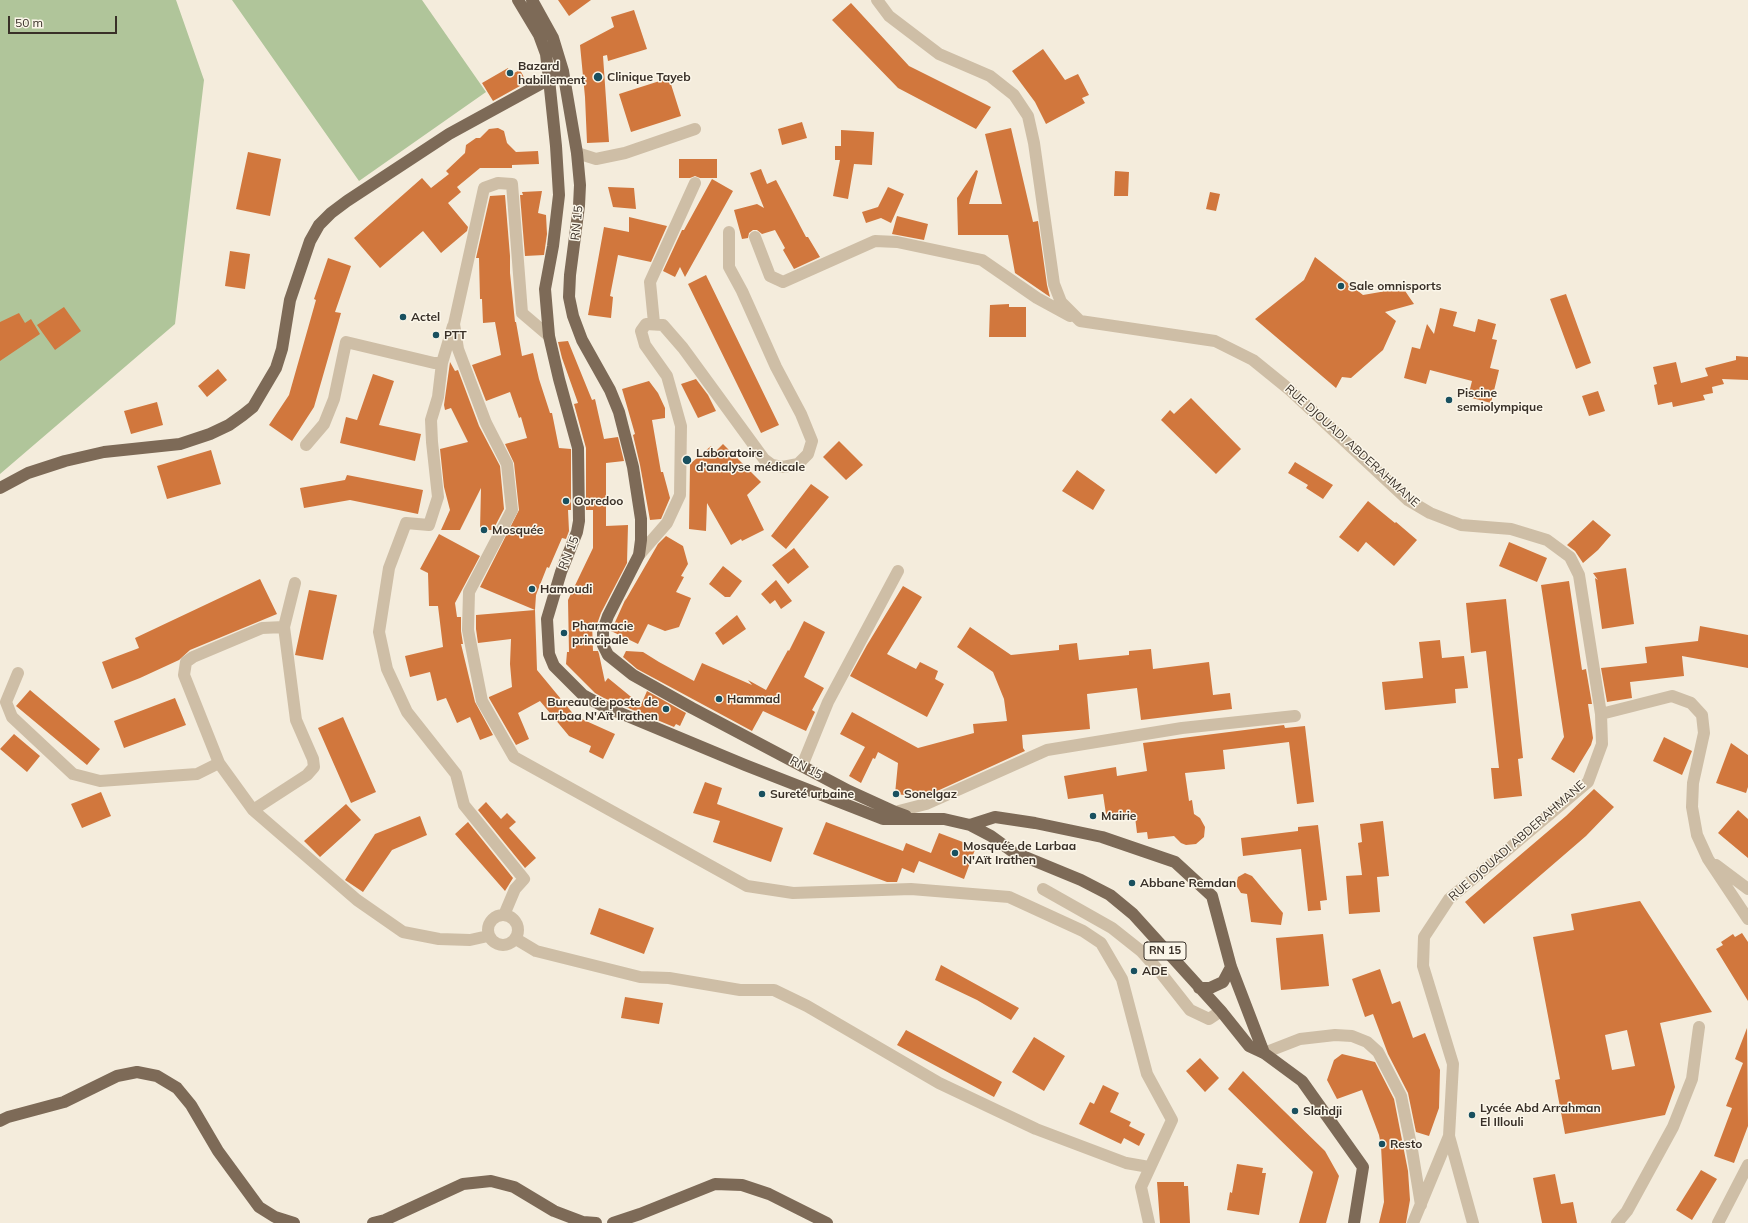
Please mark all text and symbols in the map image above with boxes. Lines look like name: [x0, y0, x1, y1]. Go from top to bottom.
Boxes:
scale bar: [10, 8, 119, 34]
text: 50 m: [15, 15, 43, 30]
place label: Bazard habillement: [518, 59, 585, 87]
marker: Bazard habillement: [505, 68, 515, 78]
place label: Clinique Tayeb: [607, 70, 691, 84]
marker: Clinique Tayeb: [592, 71, 604, 83]
street label: RN 15: [568, 205, 586, 241]
place label: Sale omnisports: [1349, 279, 1442, 293]
marker: Sale omnisports: [1336, 281, 1346, 291]
place label: Actel: [411, 310, 440, 324]
marker: Actel: [398, 312, 408, 322]
place label: PTT: [444, 328, 467, 342]
marker: PTT: [431, 330, 441, 340]
street label: RUE DJOUADI ABDERAHMANE: [1282, 382, 1422, 510]
place label: Piscine semiolympique: [1457, 386, 1543, 414]
marker: Piscine semiolympique: [1444, 395, 1454, 405]
place label: Laboratoire d'analyse médicale: [696, 446, 805, 474]
marker: Laboratoire d'analyse médicale: [681, 454, 693, 466]
place label: Ooredoo: [574, 494, 623, 508]
marker: Ooredoo: [561, 496, 571, 506]
place label: Mosquée: [492, 523, 543, 537]
marker: Mosquée: [479, 525, 489, 535]
street label: RN 15: [556, 534, 582, 572]
place label: Hamoudi: [540, 582, 592, 596]
marker: Hamoudi: [527, 584, 537, 594]
place label: Pharmacie principale: [572, 619, 633, 647]
marker: Pharmacie principale: [559, 628, 569, 638]
place label: Hammad: [727, 692, 780, 706]
marker: Hammad: [714, 694, 724, 704]
place label: Bureau de poste de Larbaa N'Aït Irathen: [540, 695, 658, 723]
marker: Bureau de poste de Larbaa N'Aït Irathen: [661, 704, 671, 714]
street label: RN 15: [787, 753, 825, 783]
street label: RUE DJOUADI ABDERAHMANE: [1446, 778, 1588, 904]
place label: Sureté urbaine: [770, 787, 854, 801]
place label: Sonelgaz: [904, 787, 957, 801]
marker: Sureté urbaine: [757, 789, 767, 799]
marker: Sonelgaz: [891, 789, 901, 799]
place label: Mairie: [1101, 809, 1136, 823]
marker: Mairie: [1088, 811, 1098, 821]
place label: Mosquée de Larbaa N'Aït Irathen: [963, 839, 1076, 867]
marker: Mosquée de Larbaa N'Aït Irathen: [950, 848, 960, 858]
place label: Abbane Remdan: [1140, 876, 1236, 890]
marker: Abbane Remdan: [1127, 878, 1137, 888]
road number: RN 15: [1144, 942, 1186, 960]
place label: ADE: [1142, 964, 1167, 978]
marker: ADE: [1129, 966, 1139, 976]
place label: Lycée Abd Arrahman El Illouli: [1480, 1101, 1601, 1129]
place label: Slahdji: [1303, 1104, 1342, 1118]
marker: Slahdji: [1290, 1106, 1300, 1116]
marker: Lycée Abd Arrahman El Illouli: [1467, 1110, 1477, 1120]
place label: Resto: [1390, 1137, 1422, 1151]
marker: Resto: [1377, 1139, 1387, 1149]

